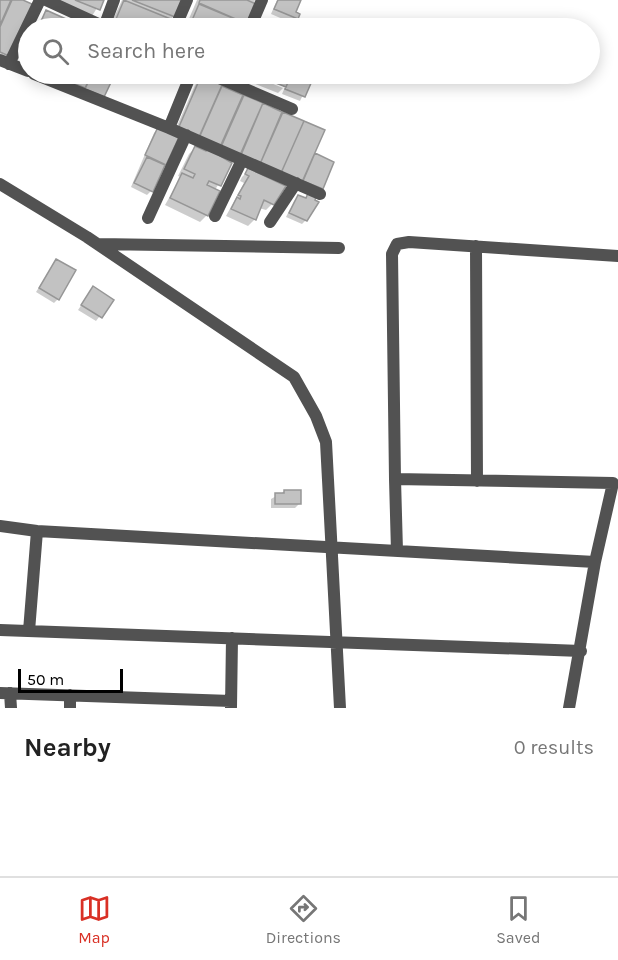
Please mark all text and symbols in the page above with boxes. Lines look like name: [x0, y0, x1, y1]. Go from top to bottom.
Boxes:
search box: [18, 18, 600, 84]
icon: search: [39, 35, 72, 68]
text: Search here: [87, 38, 205, 64]
scale bar: [18, 666, 123, 694]
text: 50 m: [27, 670, 64, 689]
text: Nearby: [24, 732, 111, 763]
text: 0 results: [514, 736, 594, 759]
tab: Map: [78, 892, 111, 947]
tab: Directions: [266, 892, 341, 947]
tab: Saved: [496, 892, 540, 947]

